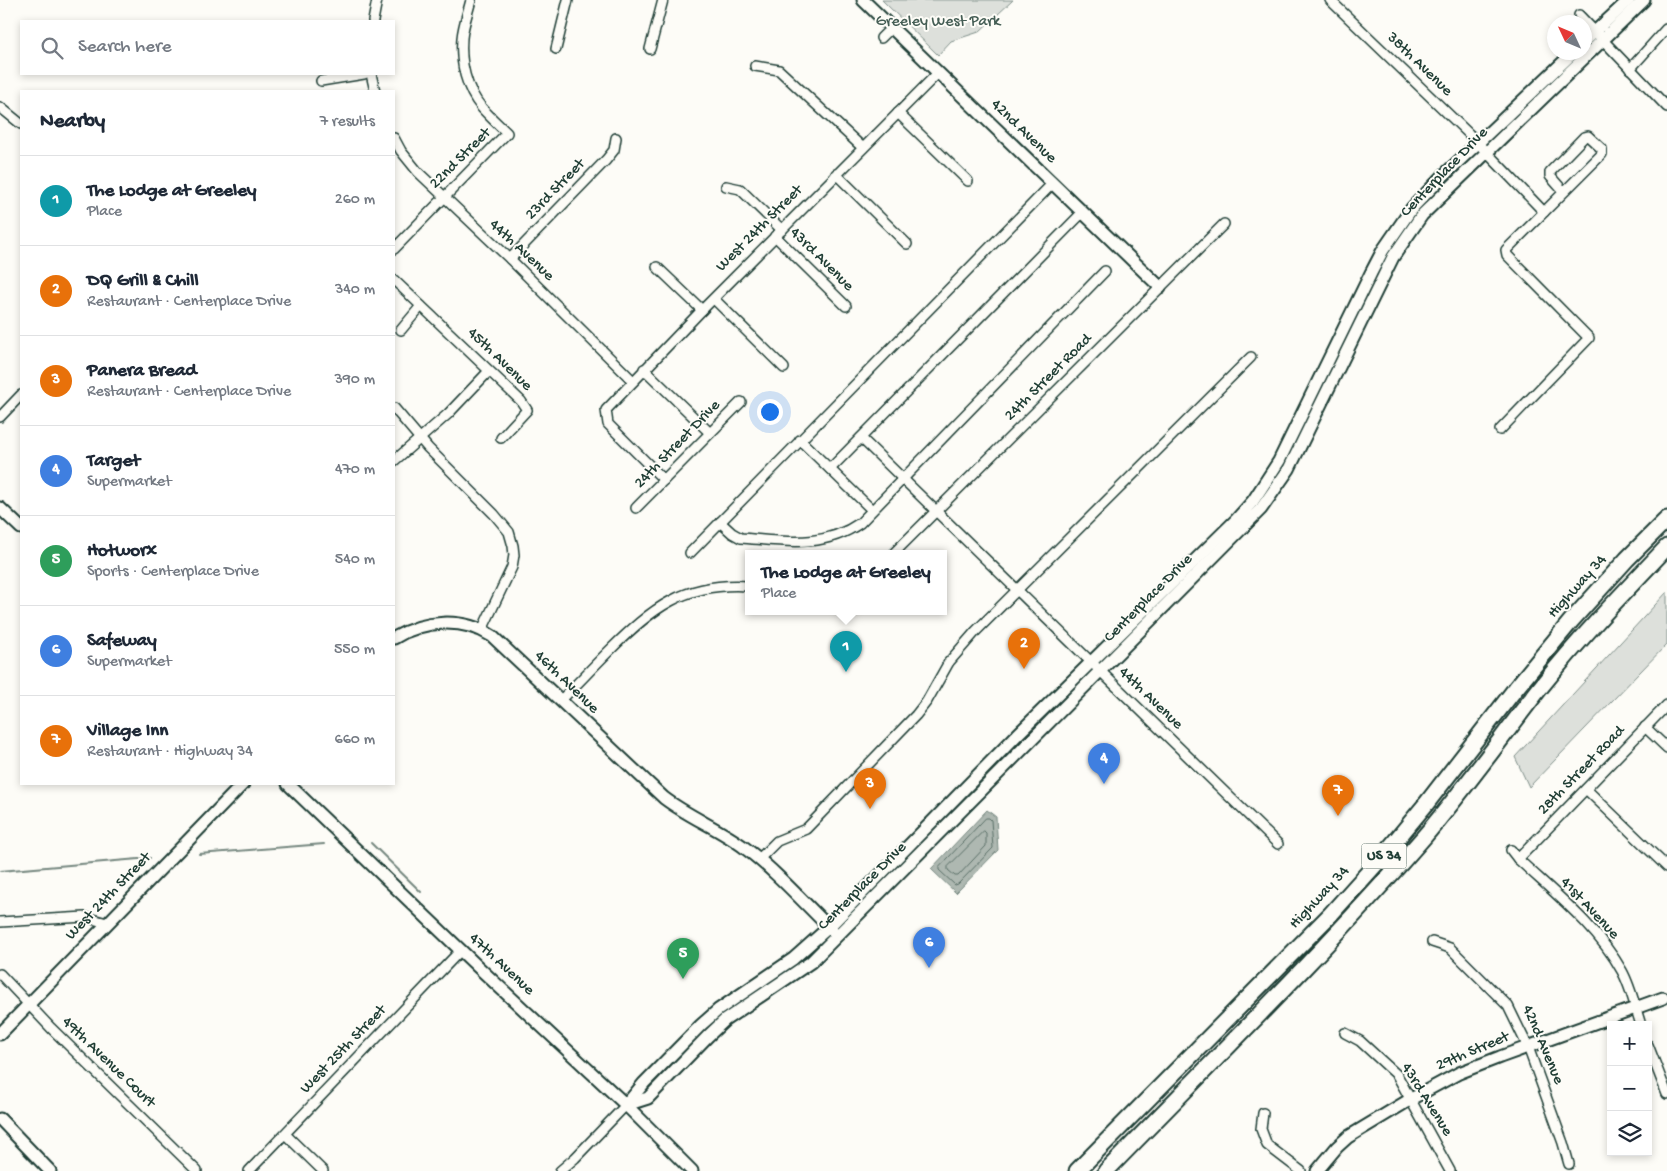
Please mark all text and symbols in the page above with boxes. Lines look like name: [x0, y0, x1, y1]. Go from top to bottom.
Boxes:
park label: Greeley West Park: [876, 13, 1002, 32]
north arrow: [1547, 15, 1592, 60]
search box: [20, 20, 395, 75]
street label: 38th Avenue: [1381, 28, 1456, 102]
icon: search: [38, 34, 66, 62]
text: Search here: [78, 36, 172, 59]
street label: 42nd Avenue: [986, 96, 1060, 169]
text: Nearby: [40, 110, 105, 135]
text: 7 results: [320, 113, 375, 132]
street label: 22nd Street: [426, 123, 497, 194]
street label: Centerplace Drive: [1397, 124, 1493, 222]
street label: 23rd Street: [522, 154, 591, 225]
text: The Lodge at Greeley: [87, 180, 256, 203]
street label: West 24th Street: [713, 181, 808, 276]
text: 1: [53, 191, 59, 210]
text: 260 m: [335, 191, 375, 210]
text: Place: [87, 203, 122, 222]
street label: 44th Avenue: [484, 216, 558, 286]
street label: 43rd Avenue: [785, 224, 858, 297]
text: DQ Grill & Chill: [87, 270, 199, 293]
text: 2: [52, 281, 60, 300]
text: 340 m: [335, 281, 375, 300]
text: Restaurant · Centerplace Drive: [87, 293, 291, 312]
street label: 45th Avenue: [463, 324, 536, 396]
street label: 24th Street Road: [1001, 329, 1098, 426]
text: Panera Bread: [87, 360, 197, 383]
text: 3: [52, 371, 60, 390]
text: 390 m: [334, 371, 375, 390]
text: Restaurant · Centerplace Drive: [87, 383, 291, 402]
street label: 24th Street Drive: [631, 396, 726, 493]
your location: [757, 399, 783, 425]
text: Target: [87, 450, 140, 473]
text: 4: [52, 461, 60, 480]
text: 470 m: [335, 461, 375, 480]
text: Supermarket: [87, 473, 172, 492]
text: Hotworx: [87, 540, 157, 563]
popup: [745, 550, 947, 615]
street label: Centerplace Drive: [1101, 550, 1198, 647]
text: 5: [52, 551, 60, 570]
text: 540 m: [335, 551, 375, 570]
street label: Highway 34: [1544, 551, 1612, 623]
text: The Lodge at Greeley: [761, 562, 931, 585]
text: Sports · Centerplace Drive: [87, 563, 259, 582]
text: Place: [761, 585, 796, 604]
pin: 2: [1008, 628, 1040, 669]
text: Safeway: [87, 630, 157, 653]
pin: 1: [830, 631, 862, 672]
text: 6: [52, 641, 60, 660]
text: 550 m: [334, 641, 375, 660]
street label: 46th Avenue: [530, 647, 603, 719]
text: Supermarket: [87, 653, 172, 672]
street label: 44th Avenue: [1114, 664, 1187, 735]
text: Village Inn: [87, 720, 168, 743]
street label: 28th Street Road: [1535, 721, 1631, 820]
text: 7: [52, 731, 60, 750]
text: 660 m: [335, 731, 375, 750]
text: Restaurant · Highway 34: [87, 743, 253, 762]
pin: 4: [1088, 743, 1120, 784]
pin: 3: [854, 768, 886, 809]
pin: 7: [1322, 775, 1354, 816]
street label: Centerplace Drive: [815, 838, 912, 935]
road number: US 34: [1362, 844, 1406, 868]
street label: West 24th Street: [62, 848, 157, 945]
street label: Highway 34: [1286, 862, 1354, 933]
street label: 41st Avenue: [1555, 874, 1623, 945]
pin: 6: [913, 927, 945, 968]
street label: 47th Avenue: [464, 930, 538, 1001]
pin: 5: [667, 938, 699, 979]
street label: West 25th Street: [297, 1001, 392, 1098]
street label: 42nd Avenue: [1517, 1002, 1568, 1088]
street label: 49th Avenue Court: [57, 1013, 160, 1114]
map controls: [1607, 1021, 1652, 1156]
button: +: [1607, 1021, 1652, 1066]
street label: 29th Street: [1434, 1028, 1514, 1076]
street label: 43rd Avenue: [1396, 1060, 1456, 1141]
button: −: [1607, 1066, 1652, 1111]
button: layers: [1607, 1111, 1652, 1156]

